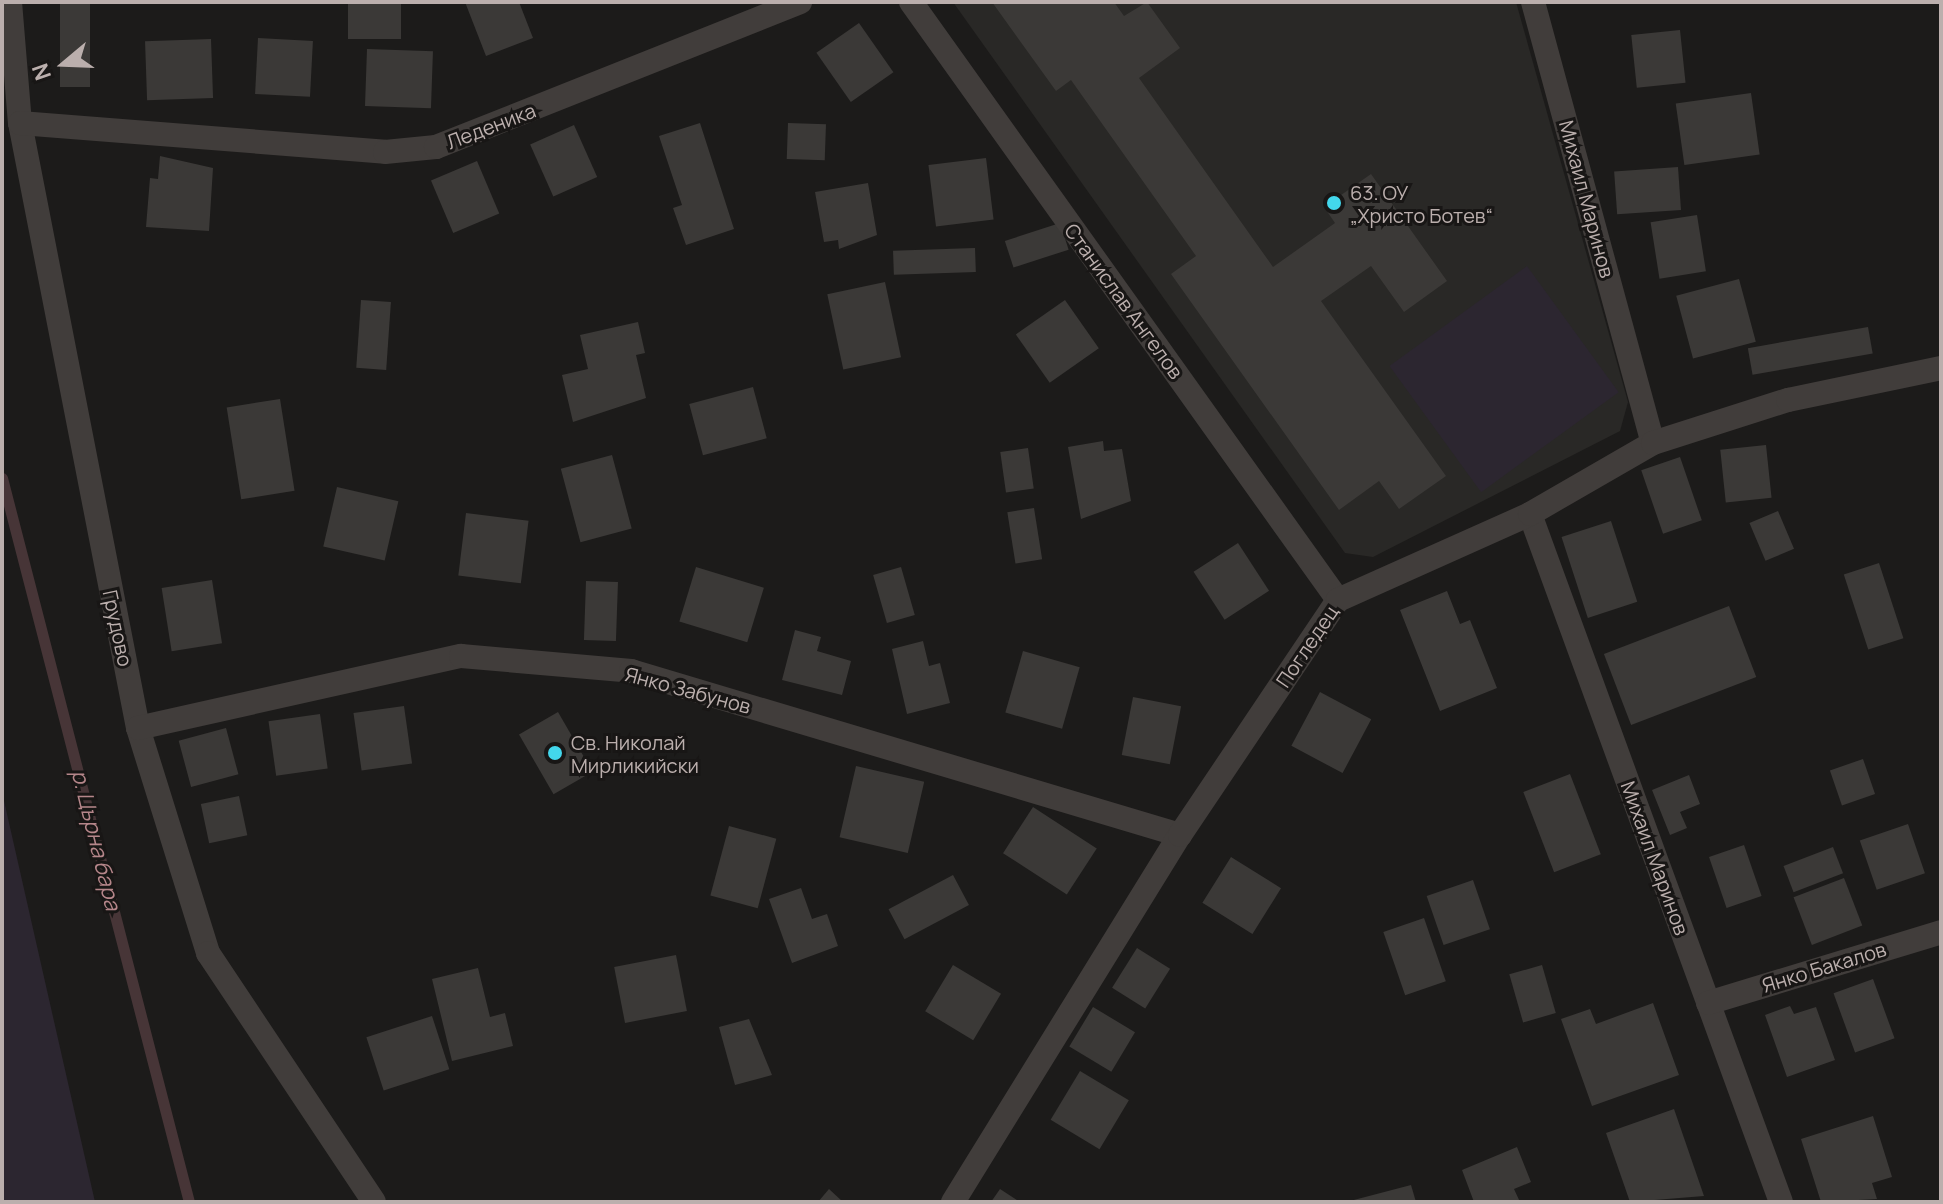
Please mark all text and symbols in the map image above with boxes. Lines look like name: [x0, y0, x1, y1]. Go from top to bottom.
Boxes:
north arrow: [24, 24, 104, 104]
text: N: [25, 59, 58, 84]
street label: Леденика: [443, 98, 539, 154]
street label: Михаил Маринов: [1554, 118, 1620, 280]
place label: 63. ОУ „Христо Ботев“: [1350, 180, 1493, 227]
marker: 63. ОУ „Христо Ботев“: [1325, 194, 1343, 212]
street label: Станислав Ангелов: [1060, 219, 1188, 383]
street label: Грудово: [98, 588, 138, 668]
street label: Погледец: [1271, 600, 1343, 692]
street label: Янко Забунов: [623, 662, 753, 718]
place label: Св. Николай Мирликийски: [571, 730, 699, 777]
marker: Св. Николай Мирликийски: [546, 744, 564, 762]
water label: р. Църна бара: [66, 767, 126, 913]
street label: Михаил Маринов: [1616, 778, 1694, 938]
street label: Янко Бакалов: [1759, 937, 1889, 997]

